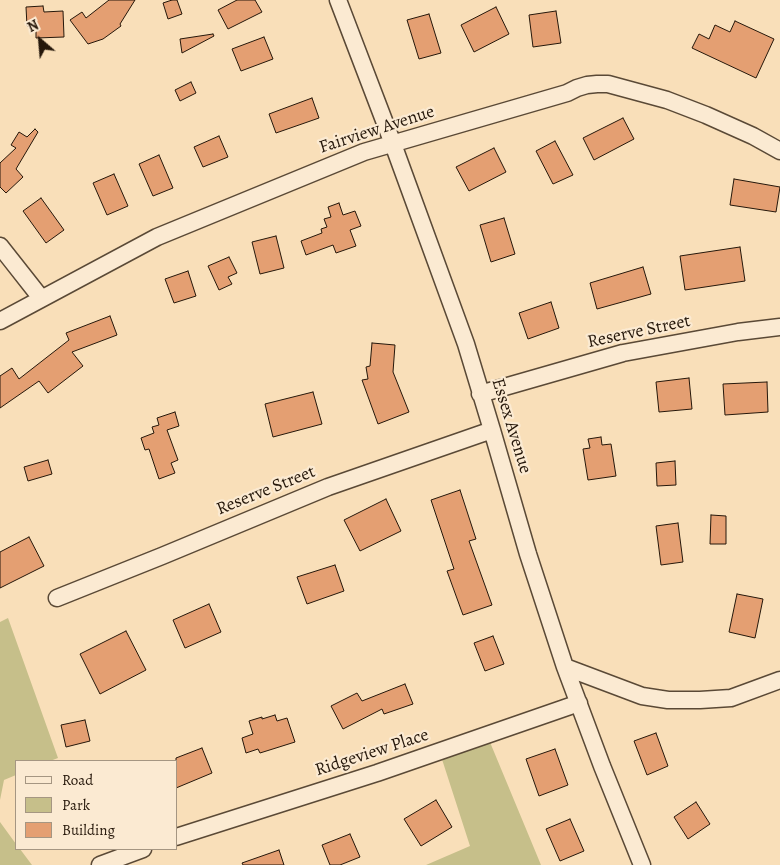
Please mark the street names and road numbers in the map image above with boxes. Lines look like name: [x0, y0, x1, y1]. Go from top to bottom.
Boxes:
street label: Fairview Avenue: [317, 101, 437, 159]
street label: Reserve Street: [586, 311, 692, 353]
street label: Essex Avenue: [486, 376, 536, 476]
street label: Reserve Street: [213, 461, 319, 521]
street label: Ridgeview Place: [312, 724, 432, 782]

